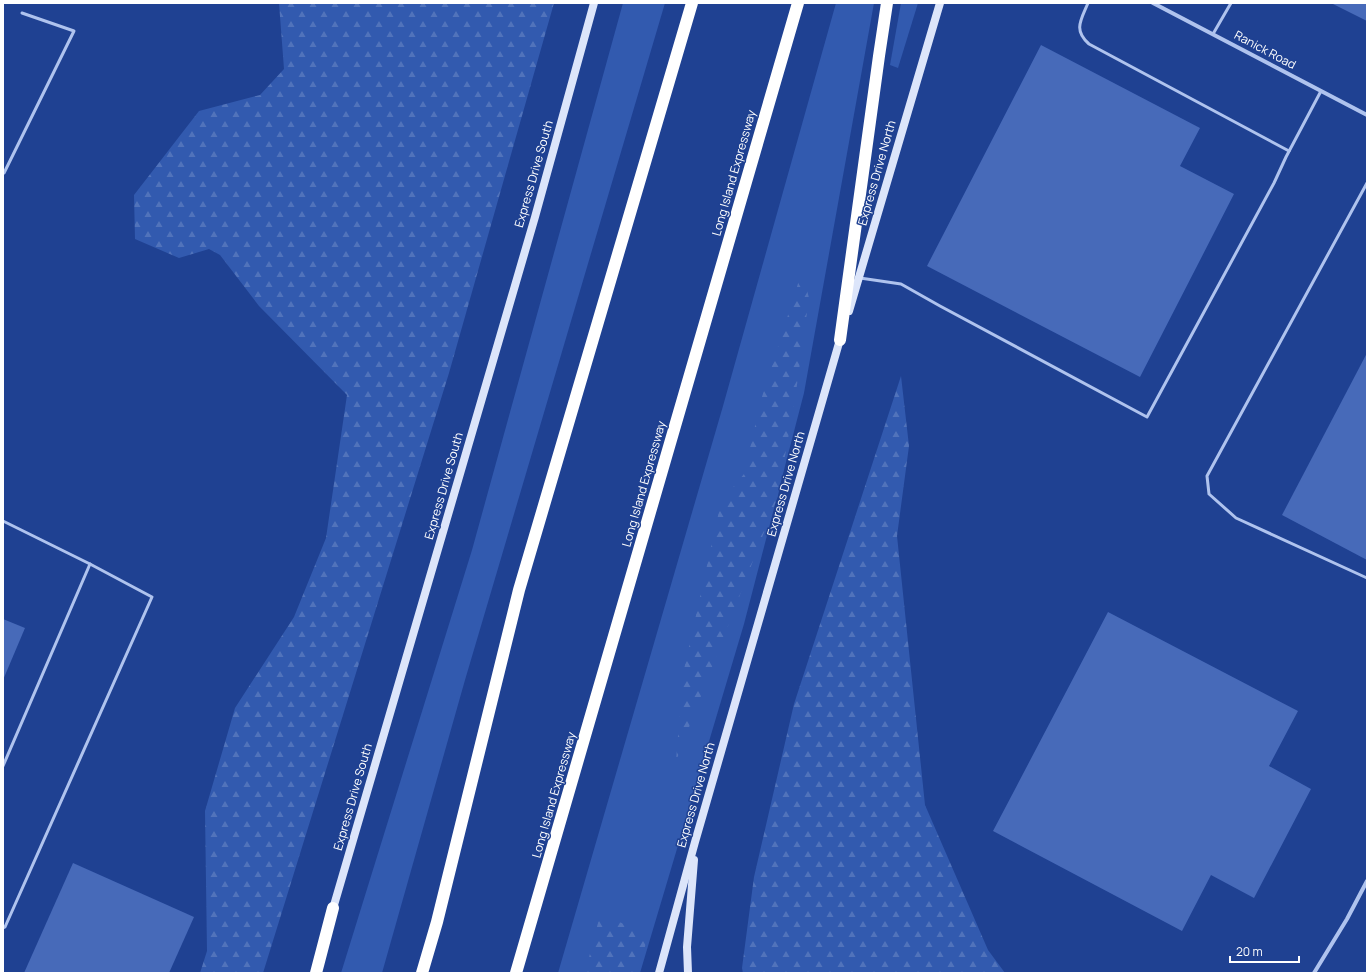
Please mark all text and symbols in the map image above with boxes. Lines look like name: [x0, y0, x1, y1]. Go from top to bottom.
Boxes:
street label: Ranick Road: [1231, 26, 1299, 73]
street label: Long Island Expressway: [707, 107, 760, 238]
street label: Express Drive South: [510, 118, 557, 229]
street label: Express Drive North: [853, 118, 900, 227]
street label: Long Island Expressway: [617, 418, 670, 549]
street label: Express Drive North: [762, 429, 809, 538]
street label: Express Drive South: [420, 430, 467, 541]
street label: Long Island Expressway: [527, 729, 580, 860]
street label: Express Drive North: [672, 740, 719, 849]
street label: Express Drive South: [329, 741, 376, 852]
scale bar: [1230, 938, 1299, 964]
text: 20 m: [1236, 943, 1263, 960]

